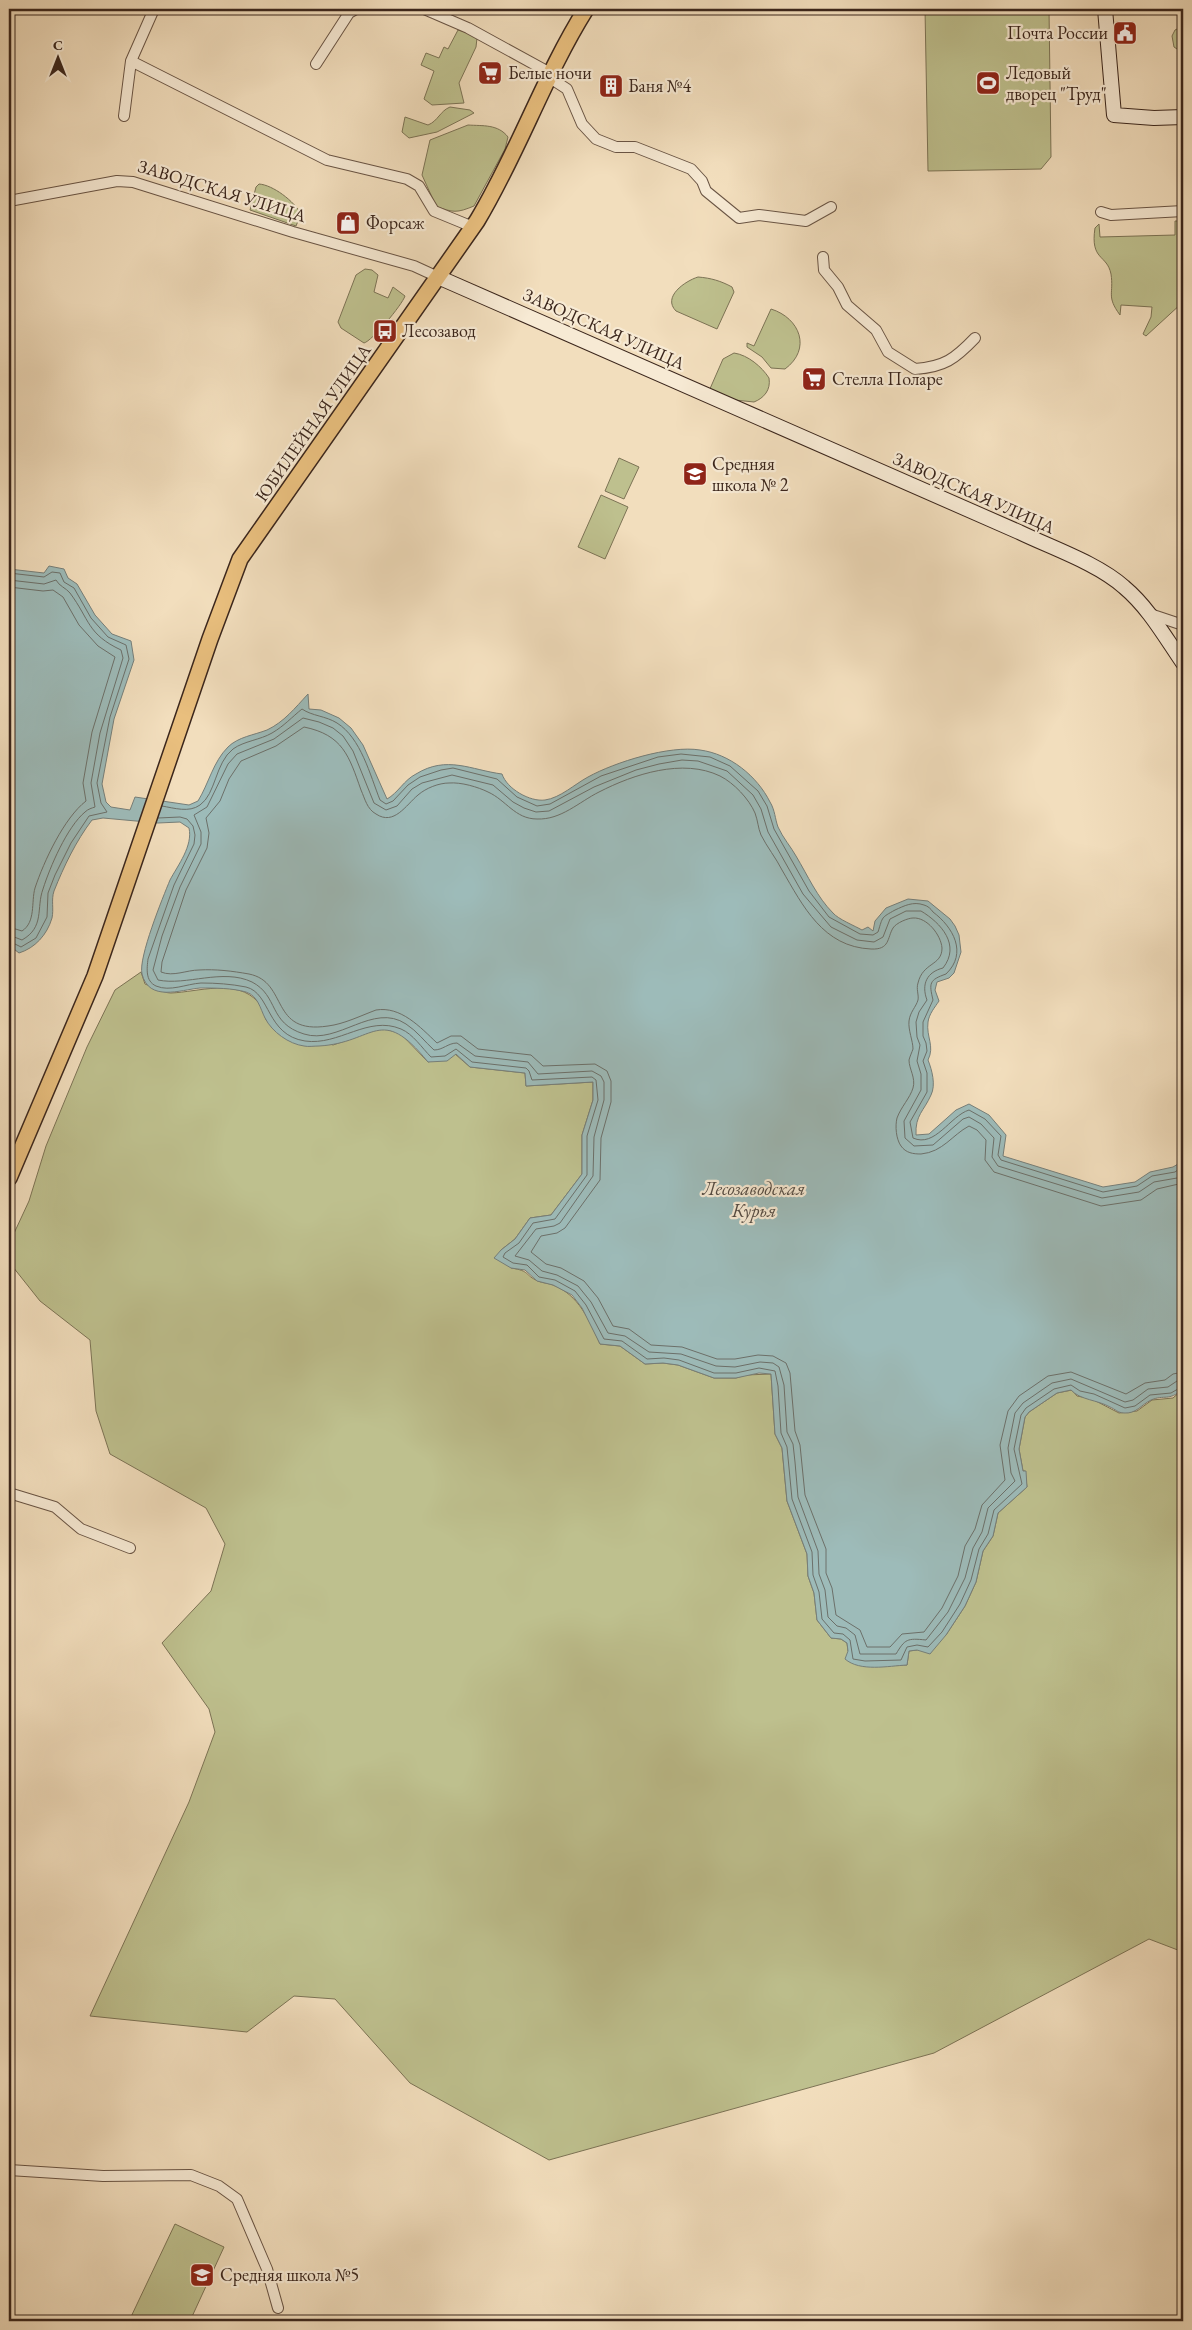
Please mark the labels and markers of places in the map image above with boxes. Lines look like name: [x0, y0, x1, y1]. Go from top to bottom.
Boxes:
public building icon: Почта России: [1112, 20, 1138, 46]
place label: Почта России: [1007, 21, 1108, 44]
supermarket icon: Белые ночи: [477, 60, 503, 86]
place label: Белые ночи: [508, 61, 592, 84]
place label: Ледовый дворец "Труд": [1006, 61, 1107, 105]
sports icon: Ледовый дворец "Труд": [975, 70, 1001, 96]
building icon: Баня №4: [598, 73, 624, 99]
place label: Баня №4: [628, 74, 691, 97]
shop icon: Форсаж: [335, 210, 361, 236]
place label: Форсаж: [366, 211, 425, 234]
bus stop icon: Лесозавод: [372, 318, 398, 344]
place label: Лесозавод: [402, 319, 476, 342]
supermarket icon: Стелла Поларе: [801, 366, 827, 392]
place label: Стелла Поларе: [832, 367, 943, 390]
place label: Средняя школа № 2: [712, 452, 789, 496]
school or university icon: Средняя школа № 2: [682, 461, 708, 487]
school or university icon: Средняя школа №5: [189, 2262, 215, 2288]
place label: Средняя школа №5: [220, 2263, 359, 2286]

